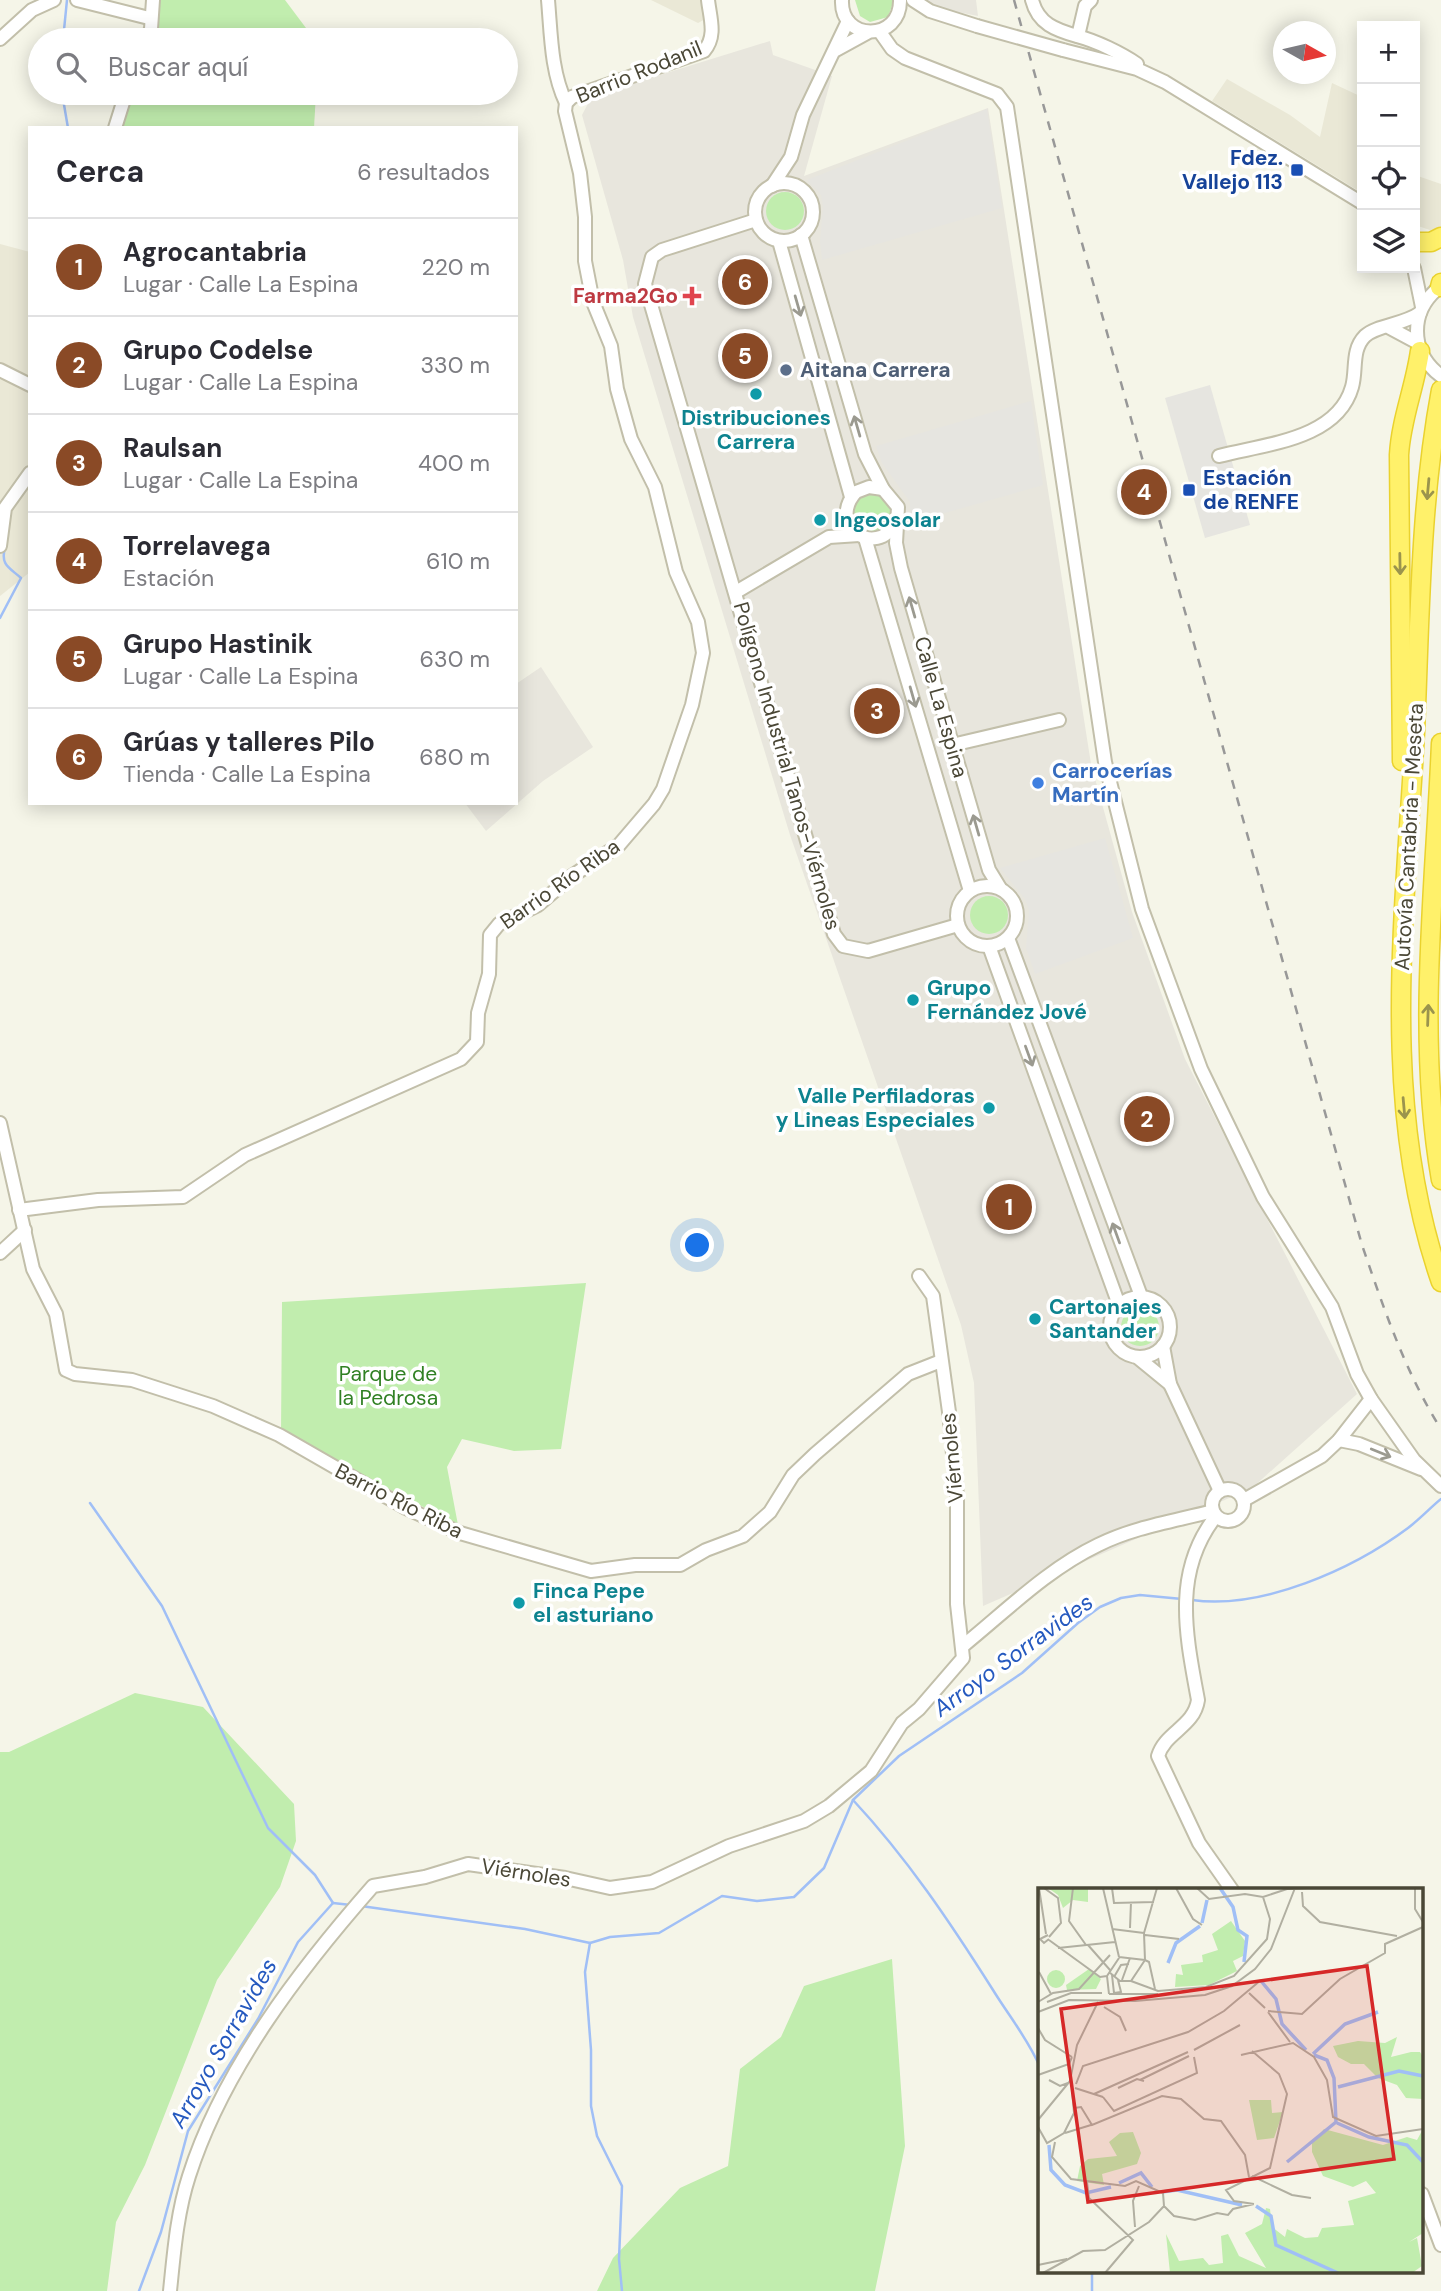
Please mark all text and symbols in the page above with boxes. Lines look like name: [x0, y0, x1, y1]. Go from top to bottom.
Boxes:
north arrow: [1273, 21, 1336, 84]
map controls: [1357, 21, 1420, 273]
button: +: [1357, 21, 1420, 84]
search box: [28, 28, 518, 105]
street label: Barrio Rodanil: [572, 34, 706, 110]
icon: search: [52, 48, 90, 86]
text: Buscar aquí: [108, 50, 248, 84]
button: −: [1357, 84, 1420, 147]
place label: Fdez. Vallejo 113: [1182, 144, 1283, 196]
button: locate: [1357, 147, 1420, 210]
text: Cerca: [56, 152, 144, 191]
text: 6 resultados: [357, 157, 490, 187]
marker: Fdez. Vallejo 113: [1289, 162, 1305, 178]
button: layers: [1357, 210, 1420, 273]
text: Agrocantabria: [123, 235, 307, 269]
text: 1: [75, 252, 83, 282]
text: 220 m: [421, 252, 490, 282]
pin: 6: [722, 256, 768, 308]
text: Lugar · Calle La Espina: [123, 269, 358, 299]
place label: Farma2Go: [573, 282, 678, 310]
marker: Farma2Go: [684, 288, 700, 304]
one-way arrow: [793, 295, 806, 317]
pin: 5: [722, 330, 768, 382]
text: Grupo Codelse: [123, 333, 313, 367]
text: 2: [72, 350, 86, 380]
text: 330 m: [420, 350, 490, 380]
place label: Aitana Carrera: [800, 356, 951, 384]
marker: Aitana Carrera: [778, 362, 794, 378]
text: Lugar · Calle La Espina: [123, 367, 358, 397]
marker: Distribuciones Carrera: [748, 386, 764, 402]
place label: Distribuciones Carrera: [681, 404, 831, 456]
one-way arrow: [850, 416, 863, 438]
text: Raulsan: [123, 431, 222, 465]
text: 3: [72, 448, 86, 478]
text: 400 m: [418, 448, 490, 478]
place label: Estación de RENFE: [1203, 464, 1299, 516]
text: Lugar · Calle La Espina: [123, 465, 358, 495]
pin: 4: [1121, 466, 1167, 518]
one-way arrow: [1421, 477, 1434, 500]
marker: Estación de RENFE: [1181, 482, 1197, 498]
place label: Ingeosolar: [834, 506, 941, 534]
marker: Ingeosolar: [812, 512, 828, 528]
text: Torrelavega: [123, 529, 271, 563]
text: 4: [72, 546, 86, 576]
text: 610 m: [426, 546, 490, 576]
one-way arrow: [1393, 552, 1407, 575]
text: Estación: [123, 563, 214, 593]
one-way arrow: [904, 596, 917, 618]
street label: Polígono Industrial Tanos-Viérnoles: [727, 599, 847, 933]
text: Grupo Hastinik: [123, 627, 313, 661]
street label: Calle La Espina: [907, 633, 975, 781]
text: 5: [72, 644, 86, 674]
text: 630 m: [420, 644, 490, 674]
text: Lugar · Calle La Espina: [123, 661, 358, 691]
pin: 3: [854, 685, 900, 737]
one-way arrow: [908, 686, 921, 708]
street label: Autovía Cantabria - Meseta: [1388, 703, 1430, 971]
text: Grúas y talleres Pilo: [123, 725, 375, 759]
text: 6: [72, 742, 86, 772]
text: 680 m: [419, 742, 490, 772]
place label: Carrocerías Martín: [1052, 757, 1173, 809]
text: Tienda · Calle La Espina: [123, 759, 371, 789]
marker: Carrocerías Martín: [1030, 775, 1046, 791]
one-way arrow: [968, 814, 981, 836]
street label: Barrio Río Riba: [495, 832, 625, 936]
place label: Grupo Fernández Jové: [927, 974, 1087, 1026]
marker: Grupo Fernández Jové: [905, 992, 921, 1008]
one-way arrow: [1421, 1004, 1435, 1027]
one-way arrow: [1024, 1045, 1037, 1067]
place label: Valle Perfiladoras y Lineas Especiales: [776, 1082, 975, 1134]
pin: 2: [1124, 1093, 1170, 1145]
one-way arrow: [1397, 1096, 1410, 1119]
marker: Valle Perfiladoras y Lineas Especiales: [981, 1100, 997, 1116]
pin: 1: [986, 1181, 1032, 1233]
one-way arrow: [1109, 1222, 1121, 1244]
your location: [680, 1228, 714, 1262]
place label: Cartonajes Santander: [1049, 1293, 1162, 1345]
marker: Cartonajes Santander: [1027, 1311, 1043, 1327]
park label: Parque de la Pedrosa: [338, 1360, 438, 1412]
street label: Viérnoles: [934, 1412, 970, 1504]
one-way arrow: [1370, 1448, 1392, 1461]
street label: Barrio Río Riba: [330, 1457, 468, 1545]
place label: Finca Pepe el asturiano: [533, 1577, 654, 1629]
water label: Arroyo Sorravides: [926, 1587, 1099, 1724]
marker: Finca Pepe el asturiano: [511, 1595, 527, 1611]
street label: Viérnoles: [479, 1852, 573, 1894]
inset map: [1038, 1888, 1424, 2274]
water label: Arroyo Sorravides: [162, 1953, 284, 2134]

